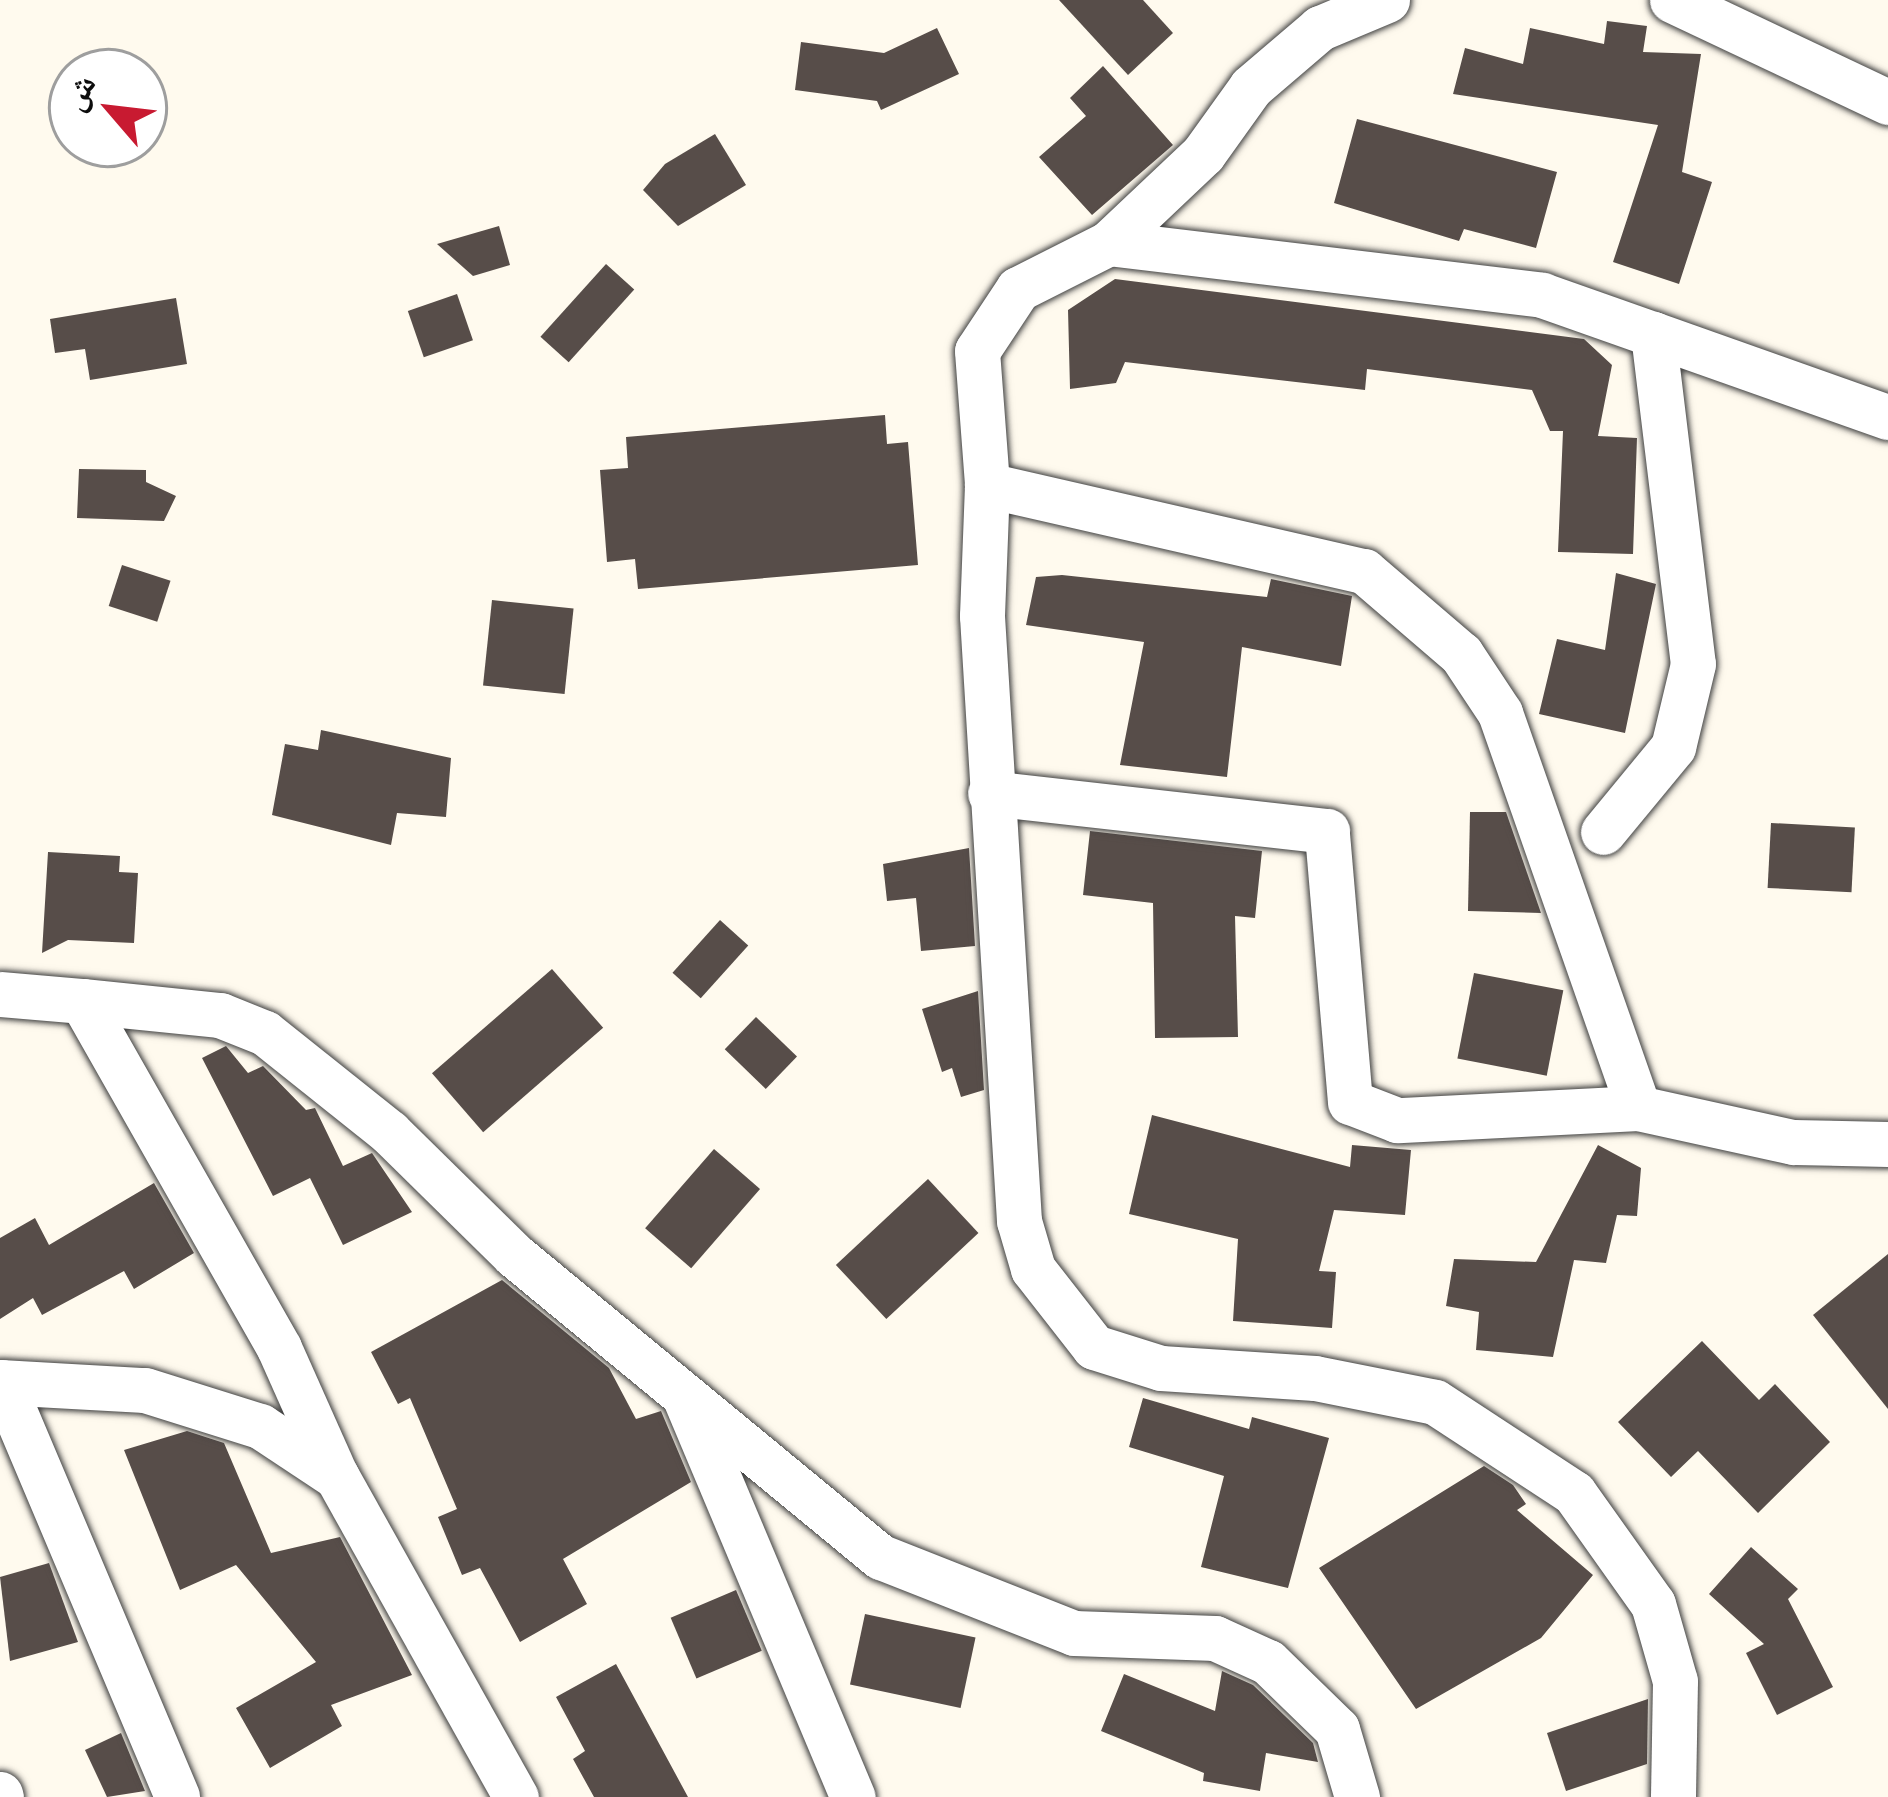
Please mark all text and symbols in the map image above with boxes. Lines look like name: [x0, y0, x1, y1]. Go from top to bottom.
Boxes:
north arrow: [48, 48, 168, 168]
text: ش: [53, 68, 104, 117]

